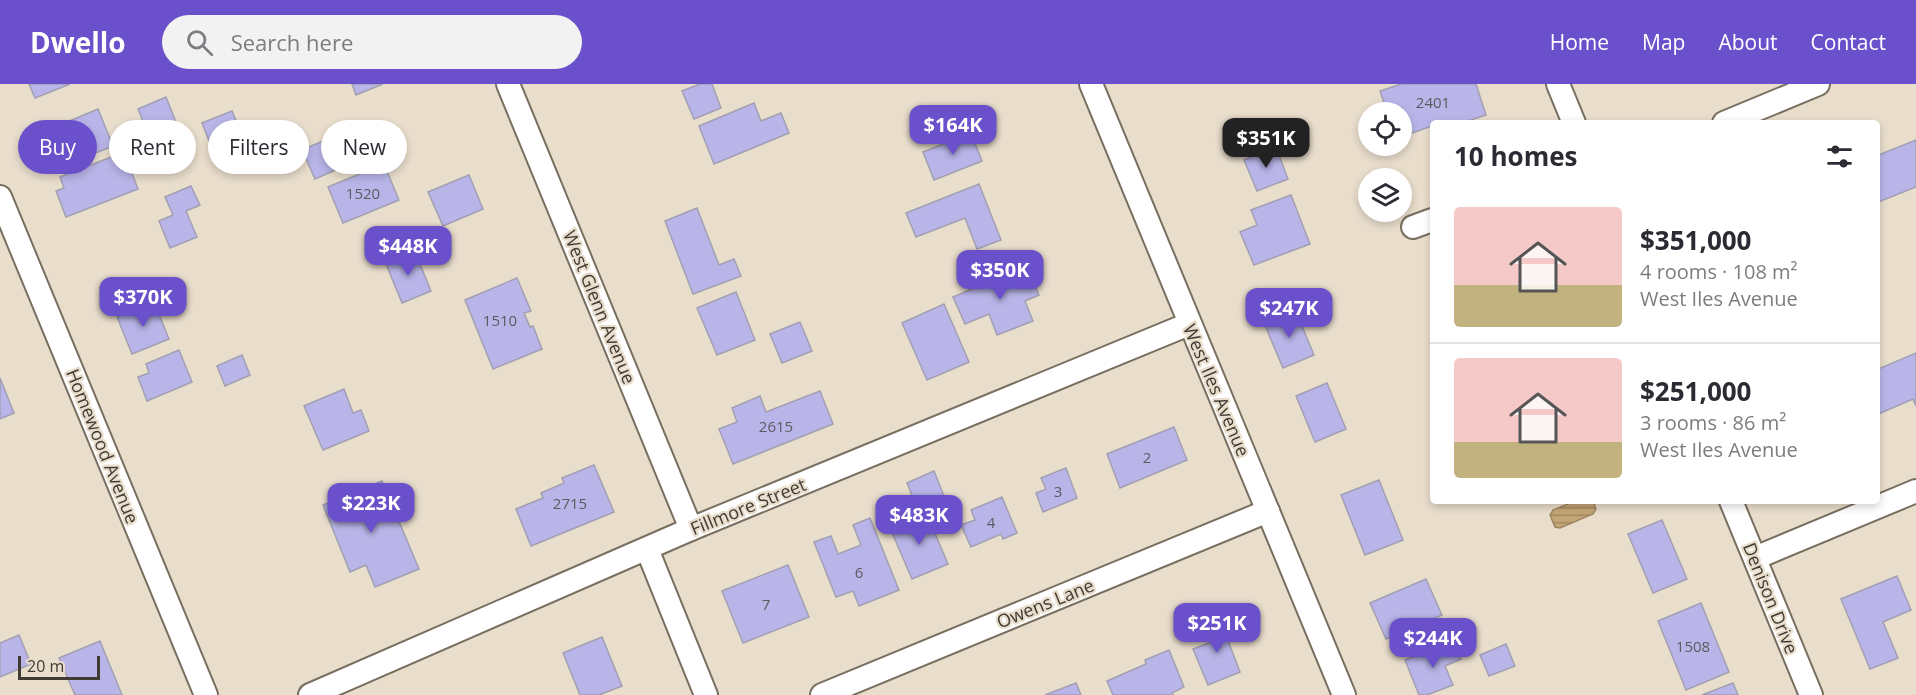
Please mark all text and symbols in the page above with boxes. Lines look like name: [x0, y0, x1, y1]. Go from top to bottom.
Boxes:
search box: [162, 15, 582, 69]
text: Dwello: [30, 23, 126, 61]
icon: search: [183, 26, 216, 59]
text: Search here: [231, 27, 353, 57]
text: Home: [1550, 28, 1609, 56]
text: Map: [1642, 28, 1685, 56]
text: About: [1718, 28, 1778, 56]
text: Contact: [1811, 28, 1886, 56]
house number: 2401: [1416, 92, 1450, 112]
map controls: [1358, 102, 1412, 222]
button: locate: [1358, 102, 1412, 156]
pin: $164K: [911, 105, 995, 156]
text: $164K: [923, 111, 983, 138]
pin: $351K: [1224, 118, 1308, 169]
chip: Buy: [18, 120, 97, 174]
chip: Rent: [109, 120, 196, 174]
chip: Filters: [208, 120, 309, 174]
chip: New: [321, 120, 407, 174]
text: $351K: [1236, 124, 1296, 151]
text: 10 homes: [1454, 138, 1578, 174]
icon: filters: [1823, 140, 1856, 173]
button: layers: [1358, 168, 1412, 222]
house number: 1520: [346, 183, 380, 203]
text: $351,000: [1640, 222, 1751, 258]
pin: $448K: [366, 226, 450, 277]
street label: West Glenn Avenue: [558, 227, 642, 387]
icon: home: [1502, 231, 1574, 303]
text: $448K: [378, 232, 438, 259]
pin: $350K: [958, 250, 1042, 301]
text: $350K: [970, 256, 1030, 283]
text: 4 rooms · 108 m²: [1640, 258, 1798, 285]
pin: $370K: [101, 277, 185, 328]
text: $370K: [113, 283, 173, 310]
text: West Iles Avenue: [1640, 285, 1798, 312]
pin: $247K: [1247, 288, 1331, 339]
text: $247K: [1259, 294, 1319, 321]
house number: 1510: [483, 310, 517, 330]
street label: West Iles Avenue: [1178, 320, 1256, 460]
street label: Homewood Avenue: [61, 365, 145, 527]
text: $251,000: [1640, 373, 1751, 409]
icon: home: [1502, 382, 1574, 454]
text: 3 rooms · 86 m²: [1640, 409, 1786, 436]
house number: 2615: [759, 416, 793, 436]
text: West Iles Avenue: [1640, 436, 1798, 463]
house number: 2: [1143, 447, 1151, 467]
street label: Fillmore Street: [687, 472, 809, 540]
house number: 3: [1054, 481, 1062, 501]
pin: $223K: [329, 483, 413, 534]
text: $223K: [341, 489, 401, 516]
house number: 2715: [553, 493, 587, 513]
pin: $483K: [877, 495, 961, 546]
text: $483K: [889, 501, 949, 528]
house number: 4: [987, 512, 996, 532]
street label: Denison Drive: [1738, 539, 1804, 657]
house number: 6: [855, 562, 863, 582]
street label: Owens Lane: [993, 573, 1097, 633]
house number: 7: [762, 594, 770, 614]
pin: $251K: [1175, 603, 1259, 654]
text: $251K: [1187, 609, 1247, 636]
pin: $244K: [1391, 618, 1475, 669]
text: $244K: [1403, 624, 1463, 651]
house number: 1508: [1676, 636, 1710, 656]
scale bar: [18, 653, 100, 680]
text: 20 m: [27, 655, 64, 677]

